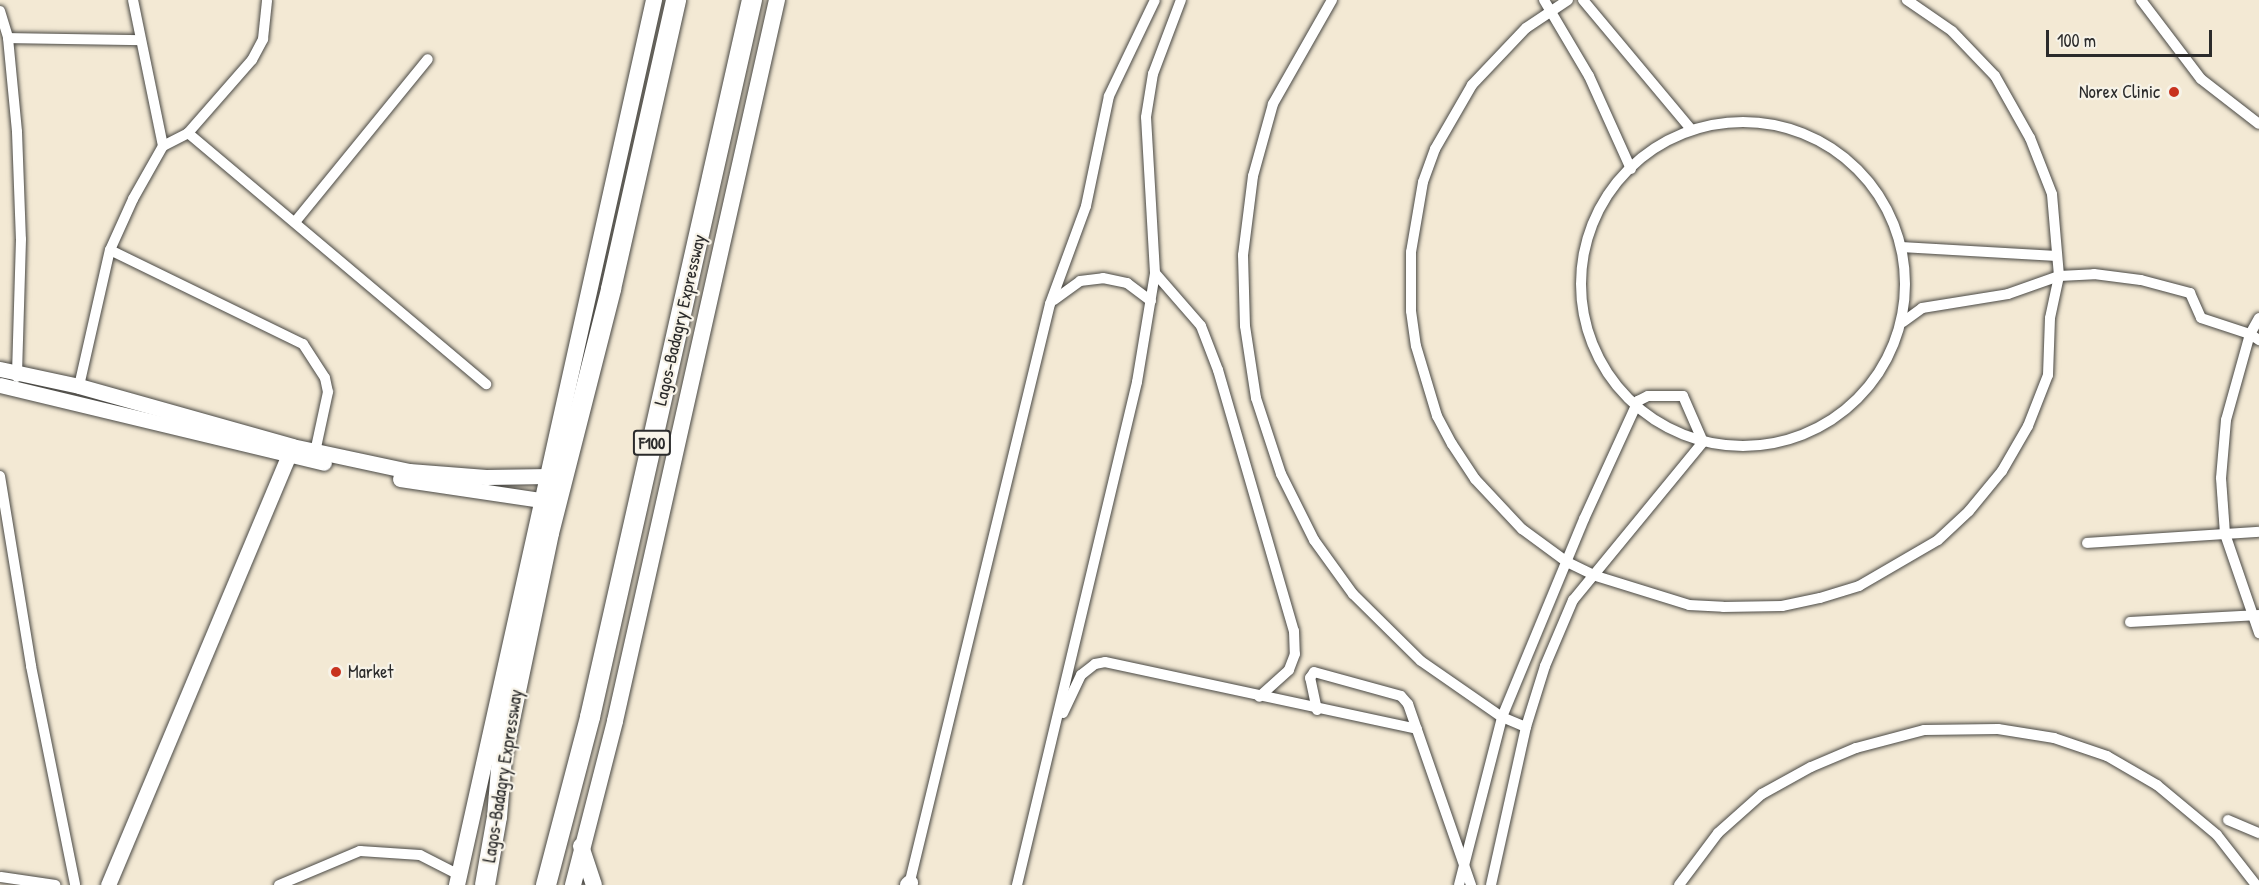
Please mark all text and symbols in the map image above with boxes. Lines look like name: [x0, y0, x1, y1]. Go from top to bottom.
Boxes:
scale bar: [2049, 18, 2216, 56]
text: 100 m: [2057, 28, 2096, 53]
place label: Norex Clinic: [2079, 81, 2160, 103]
marker: Norex Clinic: [2165, 83, 2183, 101]
street label: Lagos-Badagry Expressway: [650, 232, 710, 408]
road number: F100: [632, 430, 672, 456]
place label: Market: [348, 661, 394, 683]
marker: Market: [329, 665, 343, 679]
street label: Lagos-Badagry Expressway: [479, 688, 527, 864]

